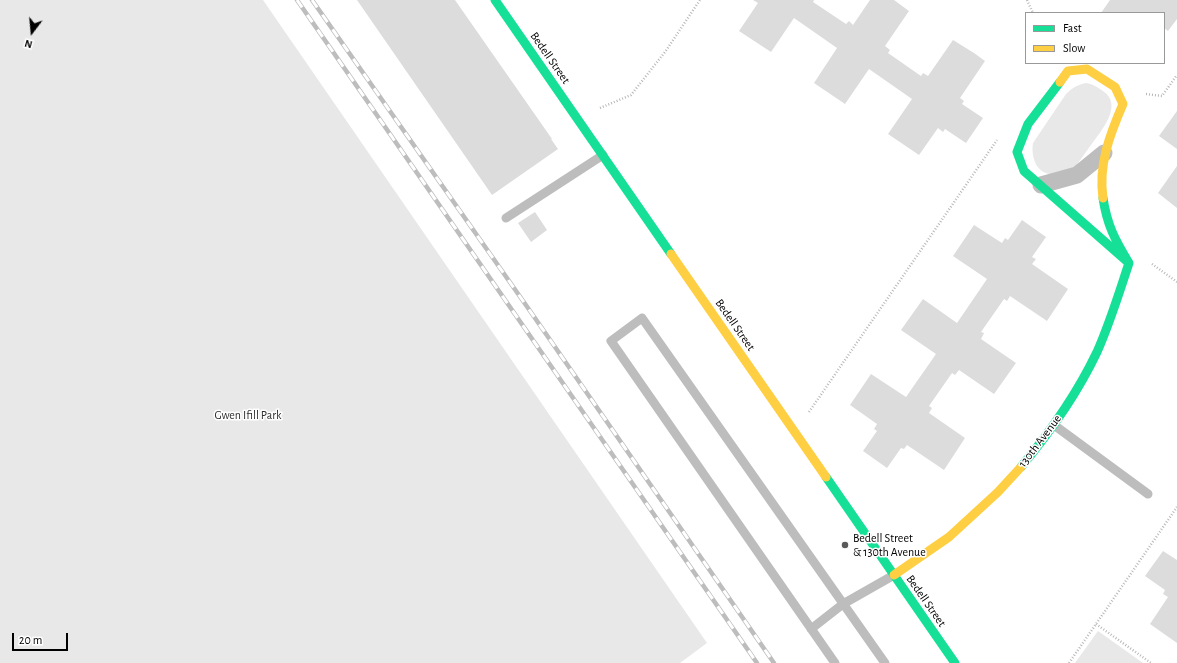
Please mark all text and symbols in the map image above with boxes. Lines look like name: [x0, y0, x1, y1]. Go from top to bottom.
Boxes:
north arrow: [12, 12, 52, 52]
legend: [1025, 12, 1165, 64]
text: Fast: [1063, 22, 1082, 34]
street label: Bedell Street: [527, 29, 573, 87]
text: N: [23, 38, 34, 50]
text: Slow: [1063, 42, 1085, 54]
street label: Bedell Street: [712, 296, 758, 354]
park label: Gwen Ifill Park: [214, 408, 282, 422]
street label: 130th Avenue: [1015, 412, 1065, 470]
place label: Bedell Street & 130th Avenue: [853, 531, 926, 559]
marker: Bedell Street & 130th Avenue: [840, 540, 850, 550]
street label: Bedell Street: [903, 572, 949, 630]
scale bar: [14, 625, 70, 651]
text: 20 m: [19, 634, 42, 646]

